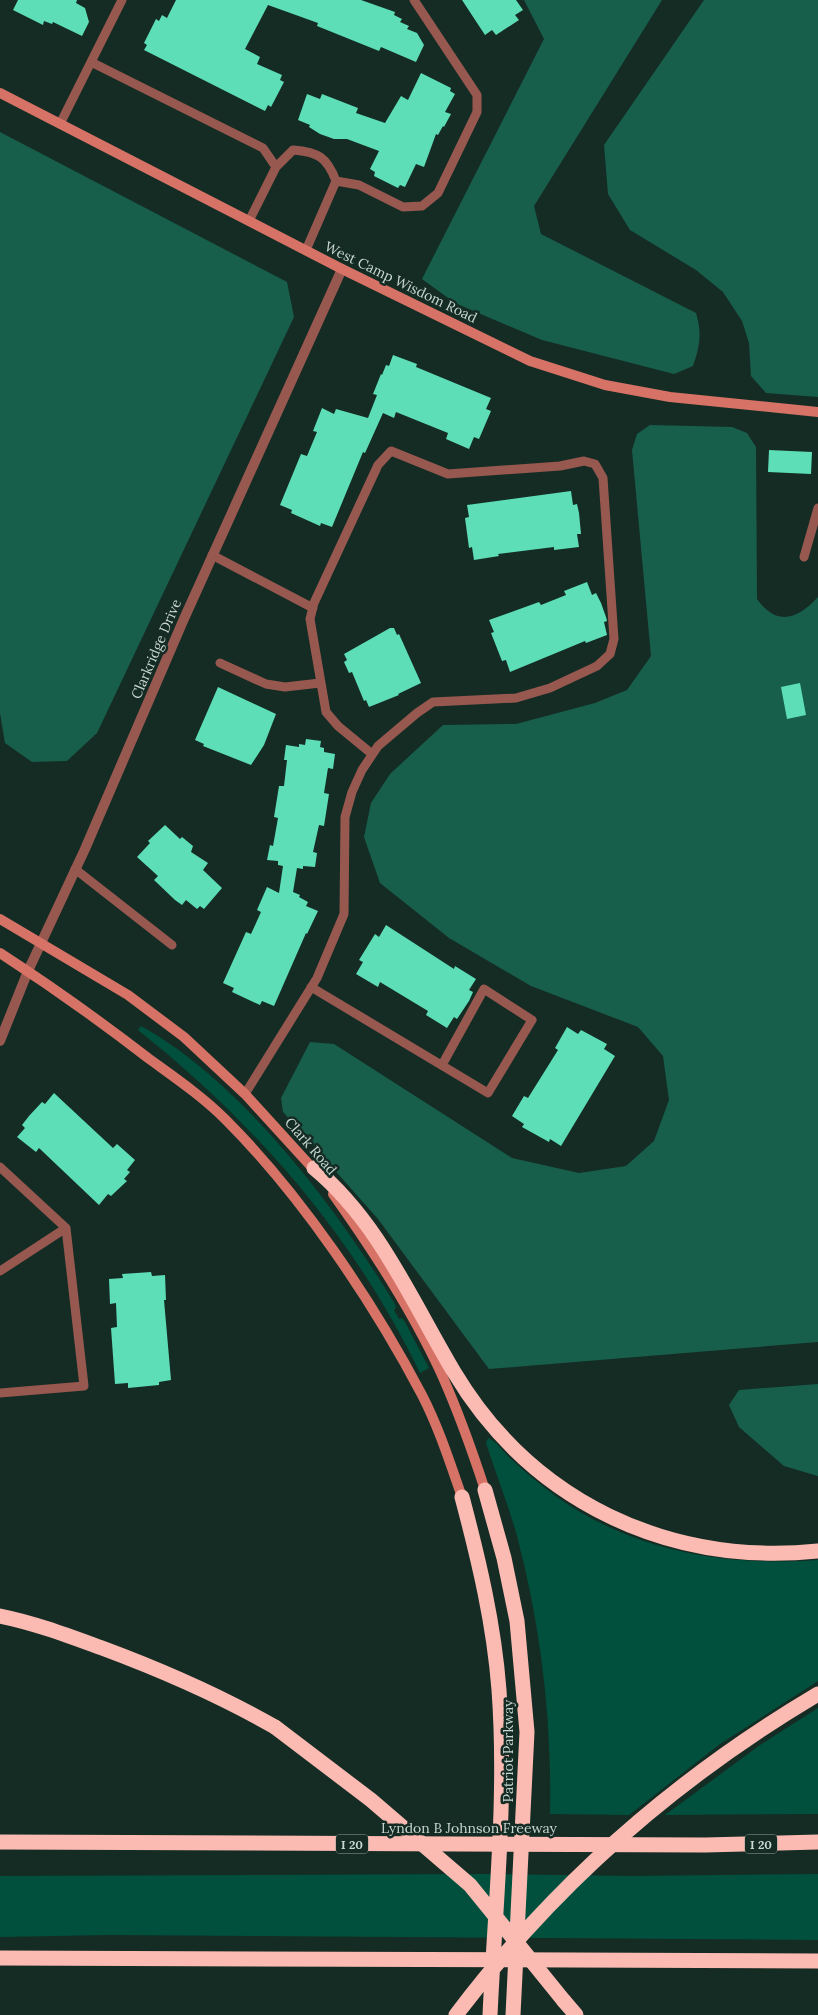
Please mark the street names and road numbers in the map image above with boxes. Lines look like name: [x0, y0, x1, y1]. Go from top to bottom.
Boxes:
street label: West Camp Wisdom Road: [322, 237, 480, 327]
street label: Clarkridge Drive: [127, 596, 185, 702]
street label: Clark Road: [281, 1113, 341, 1179]
street label: Patriot Parkway: [499, 1699, 517, 1802]
street label: Lyndon B Johnson Freeway: [381, 1819, 558, 1837]
road number: I 20: [336, 1835, 368, 1854]
road number: I 20: [745, 1835, 777, 1854]

